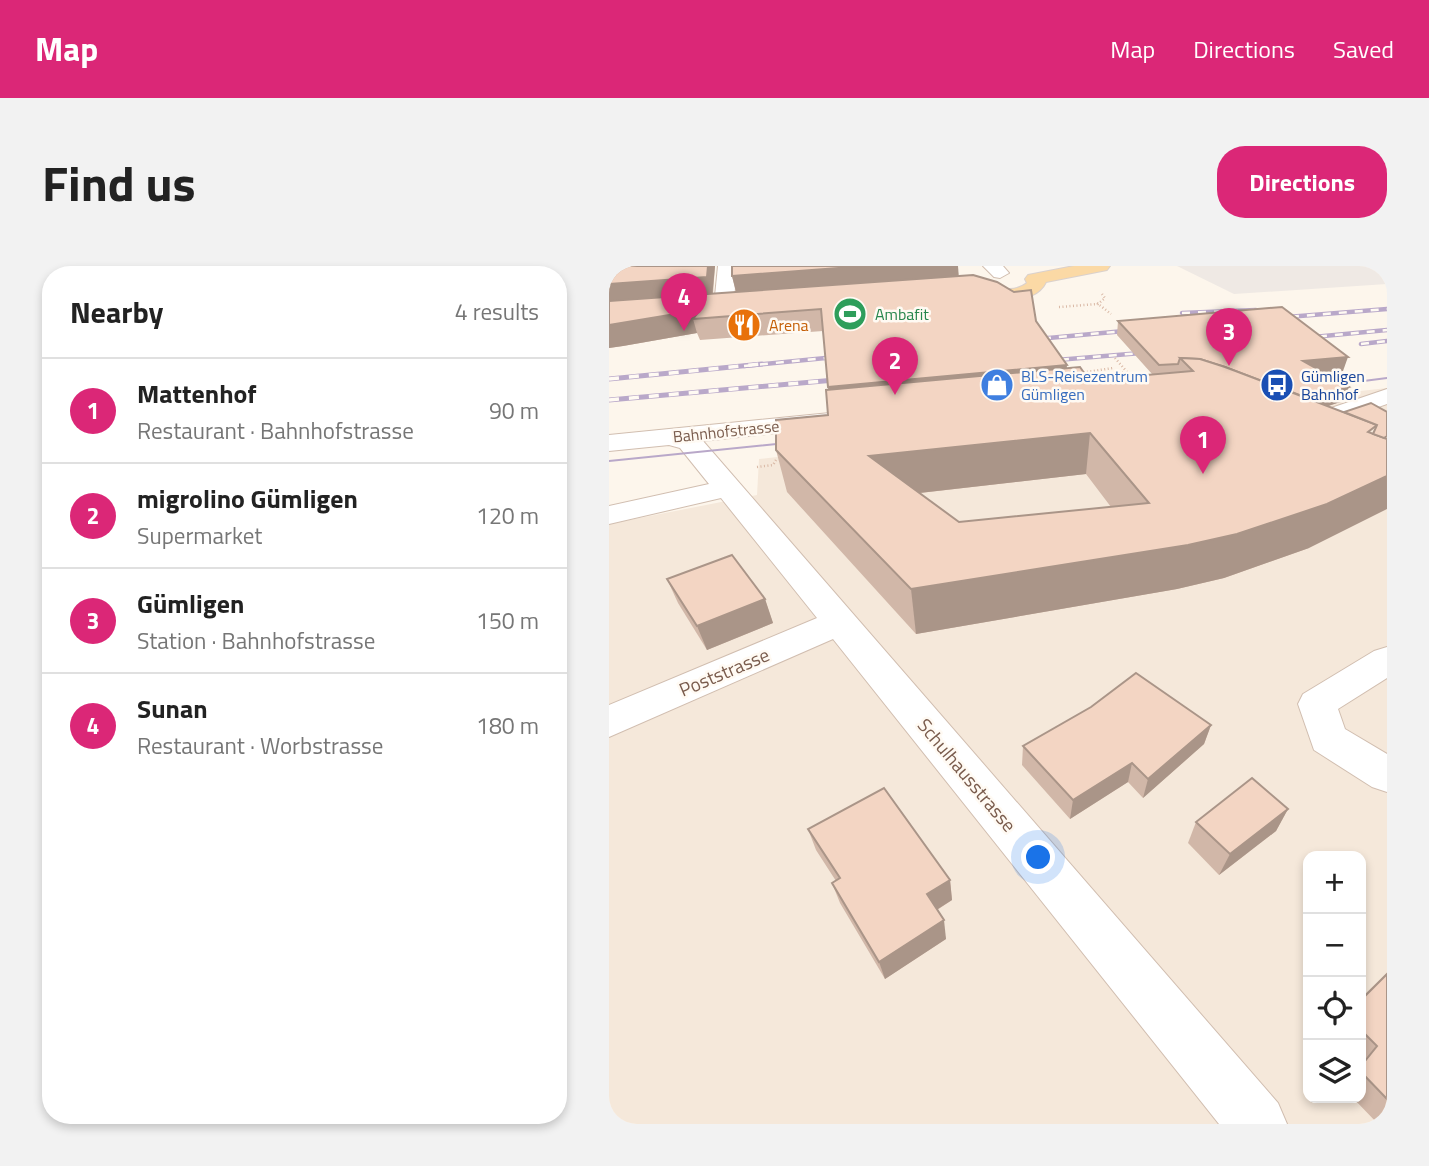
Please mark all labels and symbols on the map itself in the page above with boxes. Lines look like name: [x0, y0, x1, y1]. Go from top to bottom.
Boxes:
pin: 4: [661, 273, 707, 331]
sports icon: Ambafit: [831, 295, 869, 333]
place label: Ambafit: [875, 302, 929, 326]
restaurant icon: Arena: [725, 306, 763, 344]
pin: 3: [1206, 308, 1252, 366]
place label: Arena: [769, 313, 809, 337]
pin: 2: [872, 337, 918, 395]
place label: BLS-Reisezentrum Gümligen: [1021, 364, 1148, 406]
place label: Gümligen Bahnhof: [1301, 364, 1365, 406]
shop icon: BLS-Reisezentrum Gümligen: [978, 366, 1016, 404]
bus stop icon: Gümligen Bahnhof: [1258, 366, 1296, 404]
street label: Bahnhofstrasse: [672, 413, 780, 449]
pin: 1: [1180, 416, 1226, 474]
street label: Poststrasse: [674, 640, 773, 704]
street label: Schulhausstrasse: [911, 711, 1024, 838]
your location: [1021, 840, 1055, 874]

